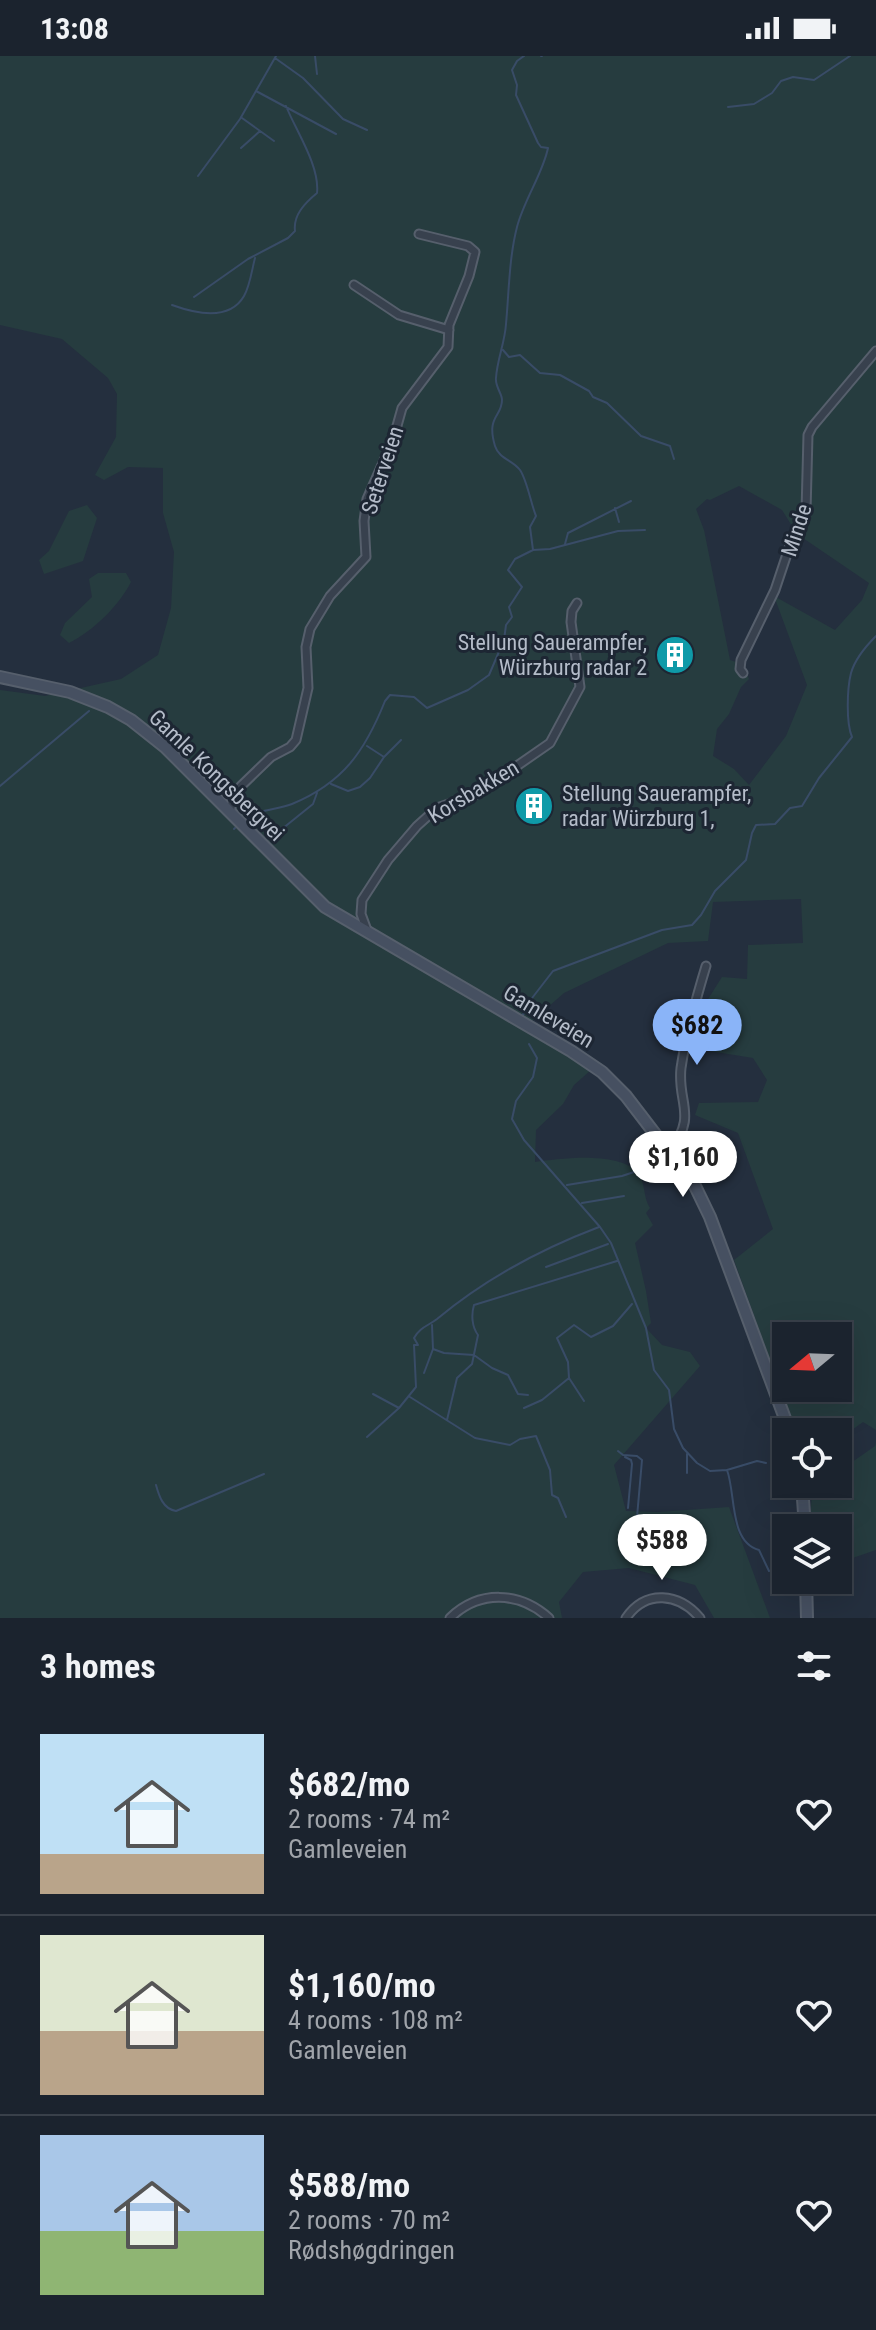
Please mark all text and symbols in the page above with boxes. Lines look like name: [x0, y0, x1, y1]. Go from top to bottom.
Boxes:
text: 13:08: [40, 11, 109, 46]
street label: Seterveien: [357, 423, 408, 517]
street label: Minde: [776, 501, 817, 559]
place label: Stellung Sauerampfer, Würzburg radar 2: [458, 630, 647, 680]
building icon: Stellung Sauerampfer, Würzburg radar 2: [654, 634, 696, 676]
street label: Gamle Kongsbergvei: [144, 705, 289, 846]
street label: Korsbakken: [423, 755, 523, 828]
place label: Stellung Sauerampfer, radar Würzburg 1,: [562, 781, 751, 831]
building icon: Stellung Sauerampfer, radar Würzburg 1,: [513, 785, 555, 827]
street label: Gamleveien: [499, 980, 598, 1053]
pin: $682: [650, 999, 744, 1067]
text: $682: [671, 1010, 723, 1040]
pin: $1,160: [618, 1131, 748, 1199]
text: $1,160: [647, 1142, 719, 1172]
north arrow: [772, 1322, 852, 1402]
map controls: [772, 1322, 852, 1594]
button: locate: [772, 1418, 852, 1498]
pin: $588: [615, 1514, 709, 1582]
button: layers: [772, 1514, 852, 1594]
text: $588: [636, 1525, 688, 1555]
icon: filters: [792, 1644, 836, 1688]
text: 3 homes: [40, 1646, 156, 1686]
text: $682/mo: [288, 1764, 410, 1804]
icon: home: [104, 1766, 200, 1862]
icon: heart: [792, 1792, 836, 1836]
text: 2 rooms · 74 m²: [288, 1804, 450, 1834]
text: Gamleveien: [288, 1834, 407, 1864]
text: $1,160/mo: [288, 1965, 436, 2005]
icon: home: [104, 1967, 200, 2063]
icon: heart: [792, 1993, 836, 2037]
text: 4 rooms · 108 m²: [288, 2005, 463, 2035]
text: Gamleveien: [288, 2035, 407, 2065]
text: $588/mo: [288, 2165, 410, 2205]
icon: home: [104, 2167, 200, 2263]
icon: heart: [792, 2193, 836, 2237]
text: 2 rooms · 70 m²: [288, 2205, 450, 2235]
text: Rødshøgdringen: [288, 2235, 455, 2265]

